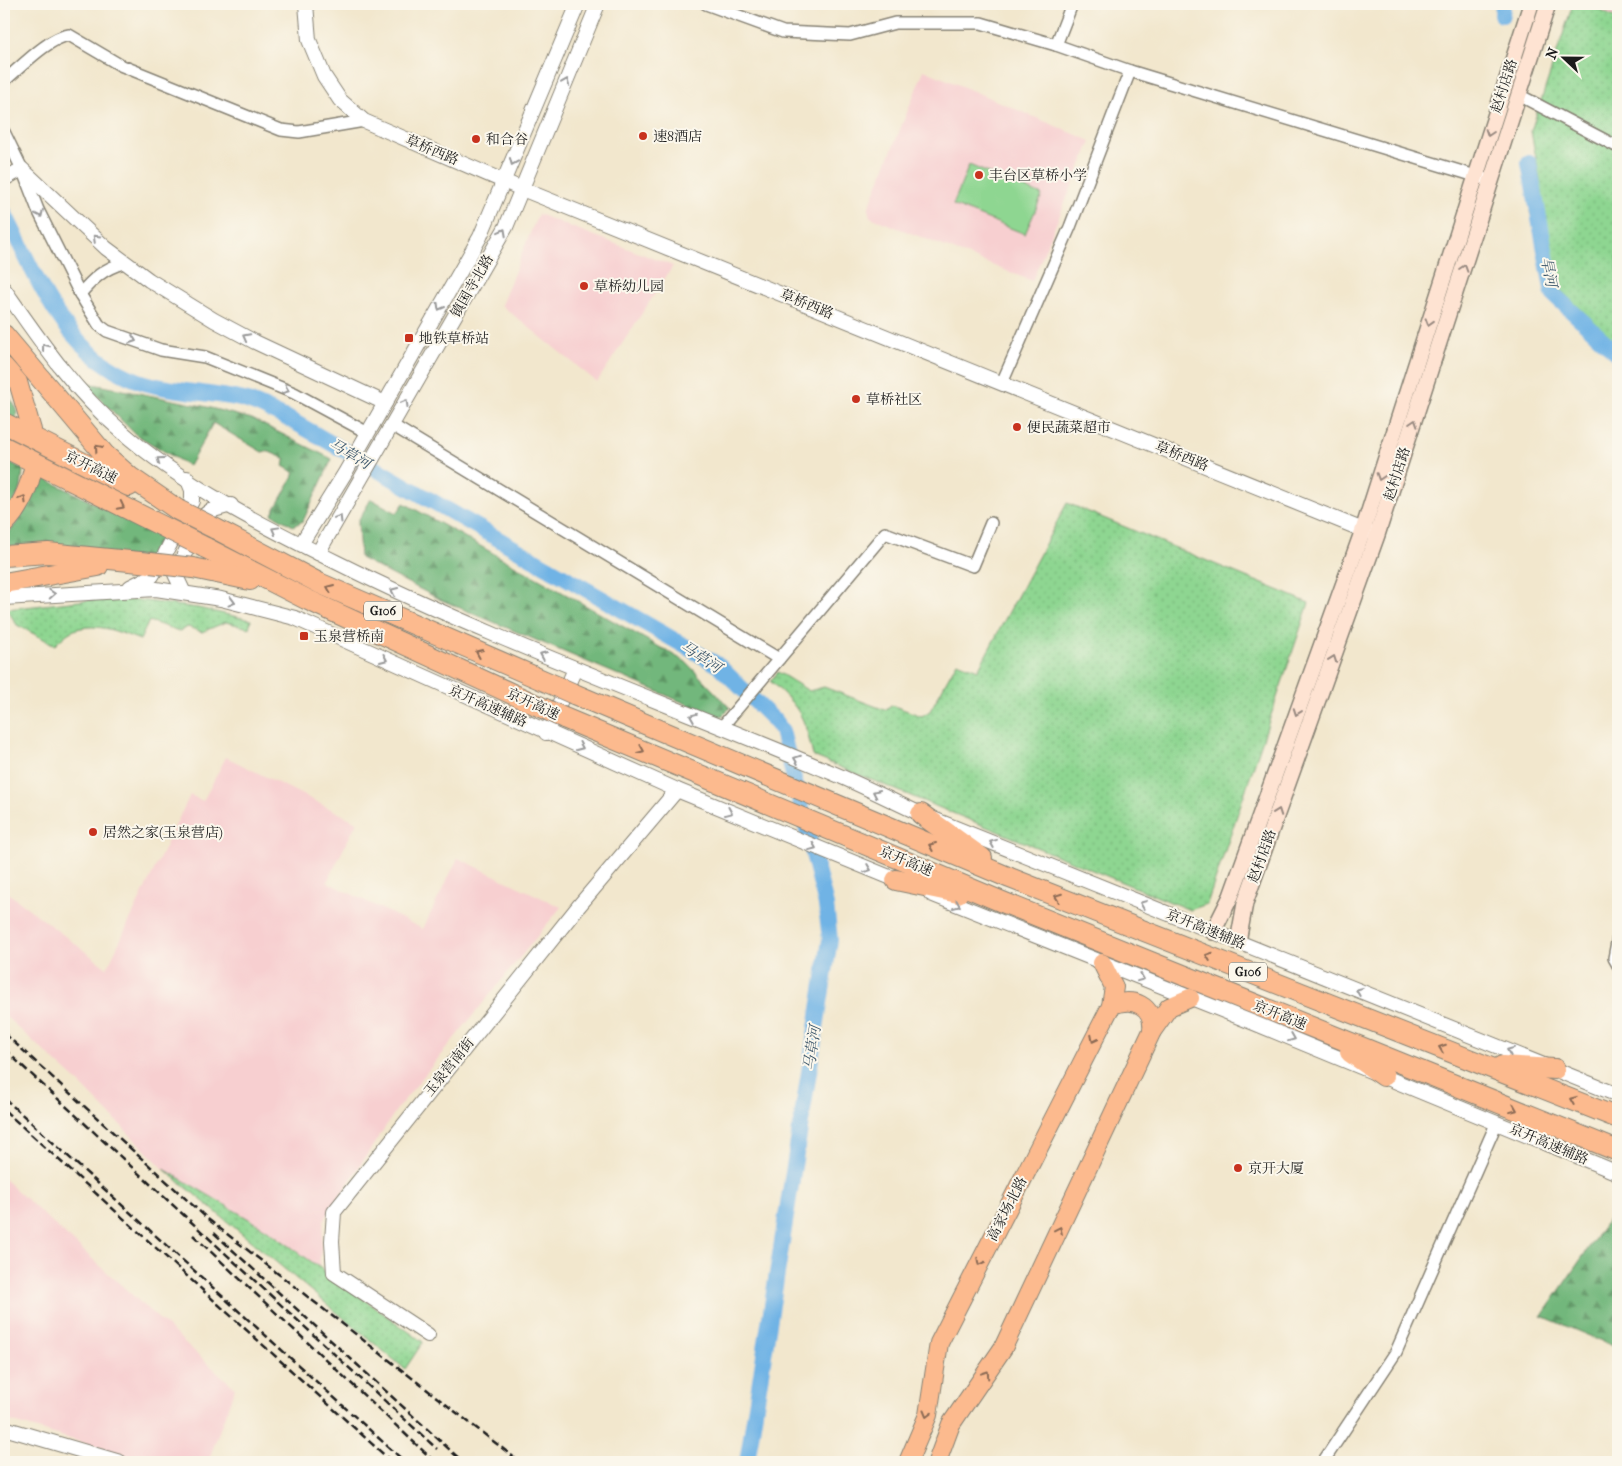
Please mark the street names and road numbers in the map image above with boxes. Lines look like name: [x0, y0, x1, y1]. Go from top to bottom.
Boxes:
street label: 赵村店路: [1487, 57, 1521, 115]
street label: 草桥西路: [403, 131, 461, 169]
street label: 镇国寺北路: [447, 251, 497, 321]
street label: 草桥西路: [778, 286, 836, 322]
street label: 草桥西路: [1153, 438, 1211, 474]
street label: 赵村店路: [1380, 445, 1414, 503]
street label: 京开高速: [62, 447, 120, 487]
road number: G106: [364, 602, 402, 620]
street label: 京开高速辅路: [446, 681, 530, 731]
street label: 京开高速: [504, 684, 562, 724]
street label: 赵村店路: [1244, 827, 1280, 885]
street label: 京开高速: [877, 842, 935, 880]
street label: 京开高速辅路: [1164, 905, 1248, 953]
road number: G106: [1229, 962, 1267, 982]
street label: 京开高速: [1251, 997, 1309, 1033]
street label: 玉泉营南街: [420, 1034, 478, 1100]
street label: 京开高速辅路: [1507, 1120, 1591, 1168]
street label: 高家场北路: [984, 1174, 1030, 1244]

